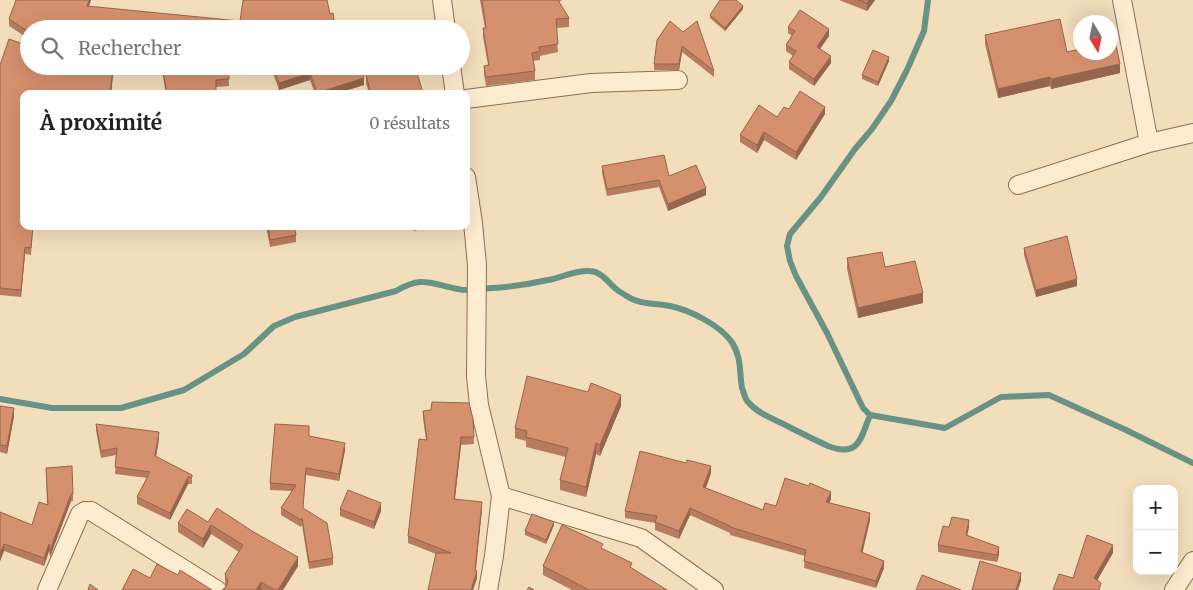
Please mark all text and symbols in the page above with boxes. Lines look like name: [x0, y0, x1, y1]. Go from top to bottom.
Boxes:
north arrow: [1073, 15, 1118, 60]
search box: [20, 20, 470, 75]
icon: search: [38, 34, 66, 62]
text: Rechercher: [78, 36, 181, 60]
text: À proximité: [40, 109, 162, 136]
text: 0 résultats: [369, 113, 450, 133]
map controls: [1133, 485, 1178, 575]
button: +: [1133, 485, 1178, 530]
button: −: [1133, 530, 1178, 575]

